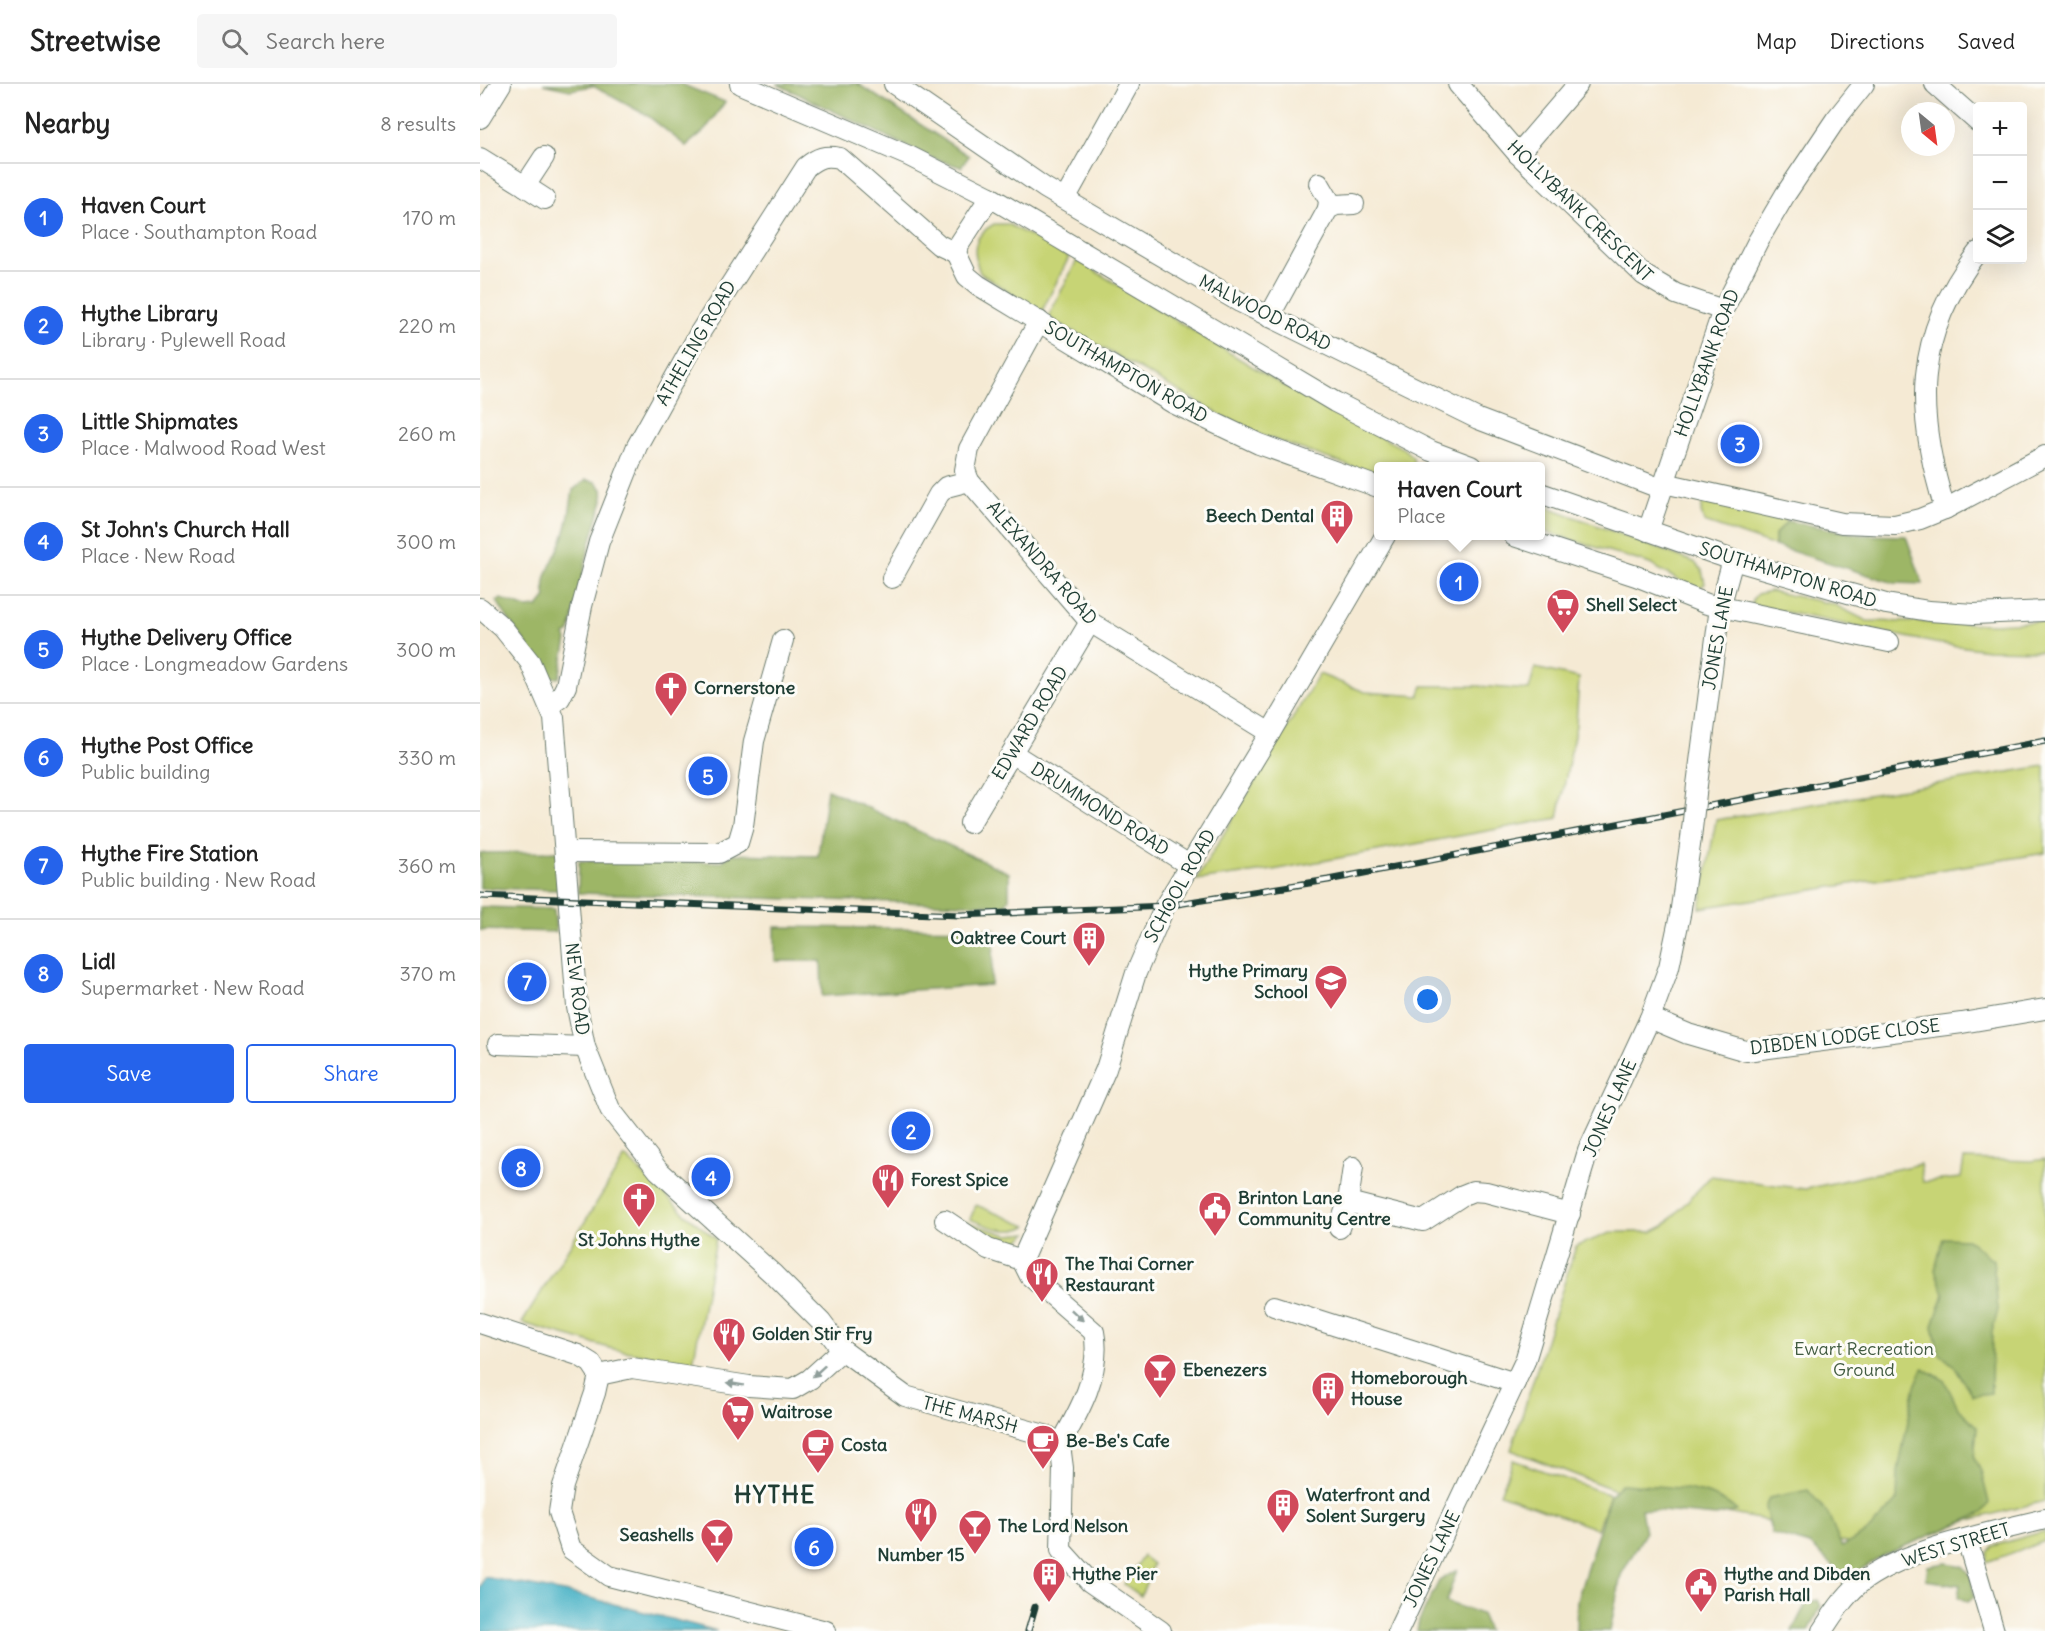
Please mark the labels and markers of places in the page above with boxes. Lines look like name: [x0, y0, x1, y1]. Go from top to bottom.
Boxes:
pin: 3: [1720, 422, 1760, 466]
building icon: Beech Dental: [1319, 498, 1355, 545]
place label: Beech Dental: [1206, 504, 1314, 527]
pin: 1: [1440, 560, 1478, 604]
supermarket icon: Shell Select: [1545, 587, 1581, 634]
place label: Shell Select: [1586, 593, 1678, 616]
church icon: Cornerstone: [653, 670, 689, 717]
place label: Cornerstone: [694, 676, 795, 699]
pin: 5: [688, 754, 728, 798]
building icon: Oaktree Court: [1071, 920, 1107, 967]
place label: Oaktree Court: [950, 926, 1067, 949]
place label: Hythe Primary School: [1189, 959, 1308, 1003]
pin: 7: [508, 960, 546, 1004]
school or university icon: Hythe Primary School: [1313, 963, 1349, 1010]
pin: 2: [892, 1108, 930, 1154]
pin: 8: [502, 1146, 540, 1190]
pin: 4: [692, 1154, 730, 1200]
restaurant icon: Forest Spice: [870, 1162, 906, 1209]
place label: Forest Spice: [911, 1168, 1009, 1191]
church icon: St Johns Hythe: [621, 1181, 657, 1228]
place label: Brinton Lane Community Centre: [1238, 1186, 1391, 1230]
public building icon: Brinton Lane Community Centre: [1197, 1190, 1233, 1237]
place label: St Johns Hythe: [578, 1228, 700, 1251]
place label: The Thai Corner Restaurant: [1065, 1252, 1194, 1296]
restaurant icon: The Thai Corner Restaurant: [1024, 1256, 1060, 1303]
restaurant icon: Golden Stir Fry: [711, 1316, 747, 1363]
place label: Golden Stir Fry: [752, 1322, 872, 1345]
bar icon: Ebenezers: [1142, 1352, 1178, 1399]
place label: Ebenezers: [1183, 1358, 1267, 1381]
place label: Homeborough House: [1351, 1366, 1468, 1410]
building icon: Homeborough House: [1310, 1370, 1346, 1417]
supermarket icon: Waitrose: [720, 1394, 756, 1441]
place label: Waitrose: [761, 1400, 833, 1423]
cafe icon: Be-Be's Cafe: [1025, 1423, 1061, 1470]
cafe icon: Costa: [800, 1427, 836, 1474]
place label: Be-Be's Cafe: [1066, 1429, 1170, 1452]
place label: Costa: [841, 1433, 887, 1456]
place label: Waterfront and Solent Surgery: [1306, 1483, 1430, 1527]
building icon: Waterfront and Solent Surgery: [1265, 1487, 1301, 1534]
restaurant icon: Number 15: [903, 1496, 939, 1543]
bar icon: The Lord Nelson: [957, 1508, 993, 1555]
place label: The Lord Nelson: [998, 1514, 1129, 1537]
bar icon: Seashells: [699, 1517, 735, 1564]
place label: Seashells: [619, 1523, 694, 1546]
pin: 6: [794, 1524, 834, 1570]
place label: Number 15: [877, 1543, 965, 1566]
building icon: Hythe Pier: [1031, 1556, 1067, 1603]
place label: Hythe Pier: [1072, 1562, 1158, 1585]
place label: Hythe and Dibden Parish Hall: [1724, 1562, 1871, 1606]
public building icon: Hythe and Dibden Parish Hall: [1683, 1566, 1719, 1613]

